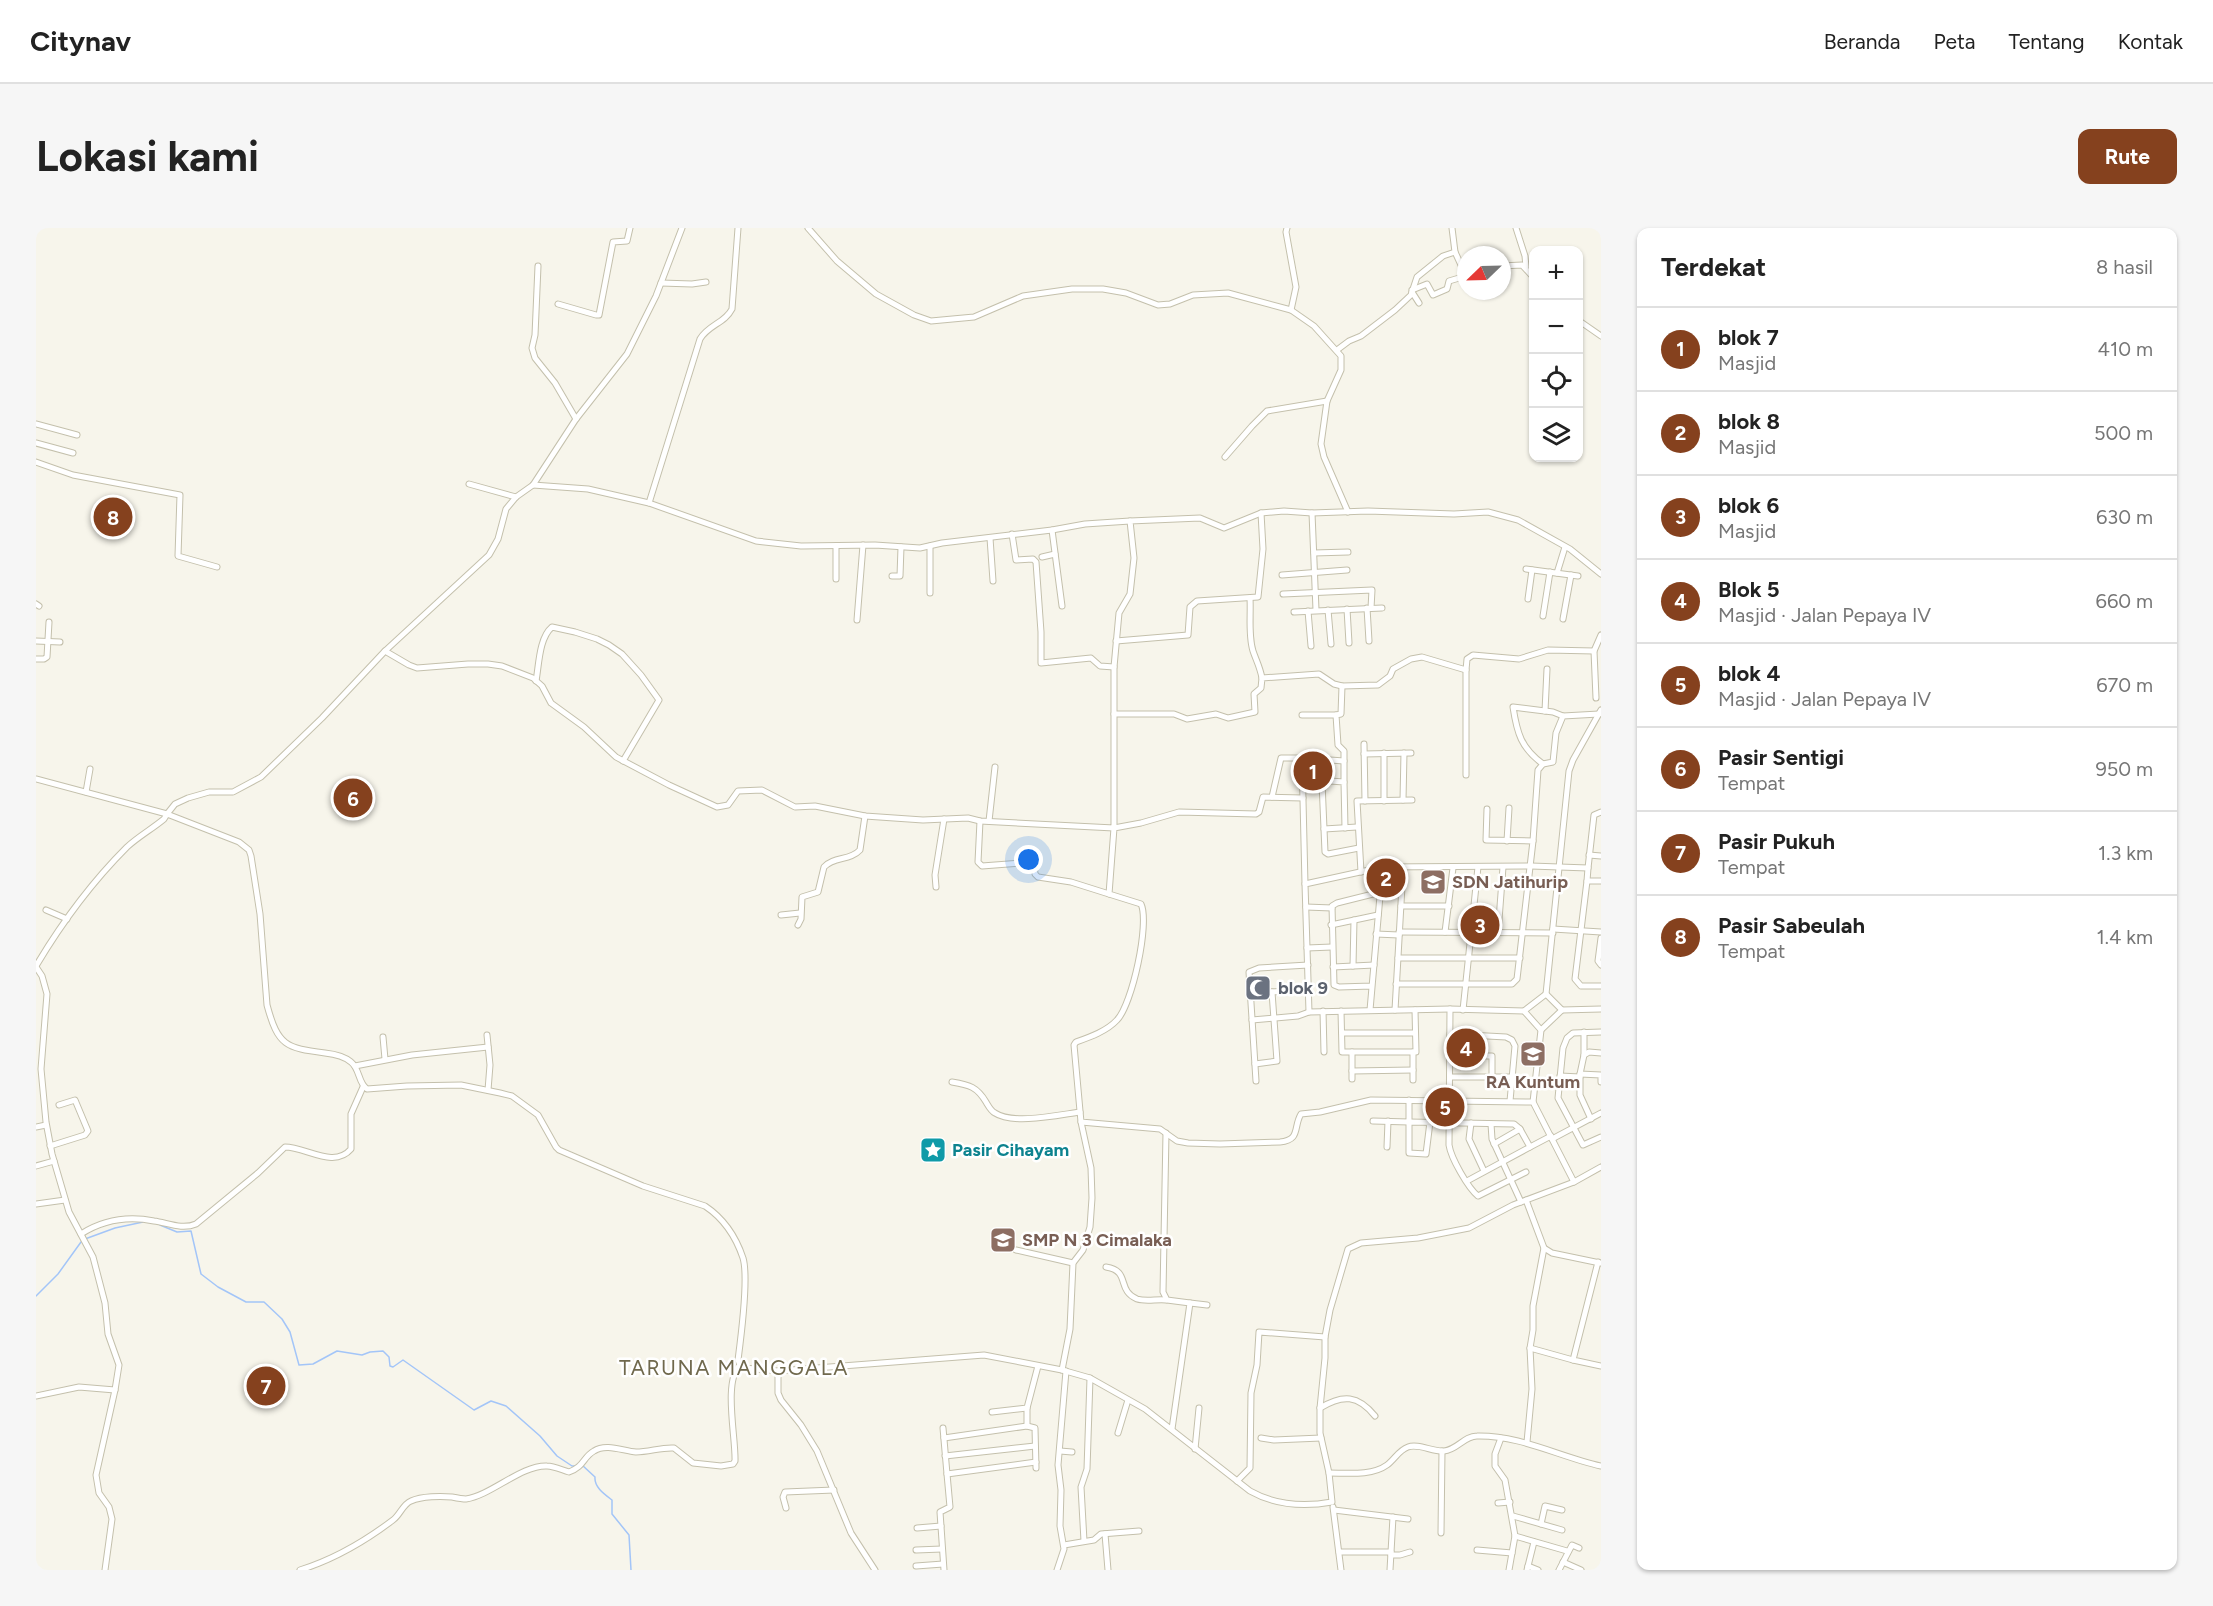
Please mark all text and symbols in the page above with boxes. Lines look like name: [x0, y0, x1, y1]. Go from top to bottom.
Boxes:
text: Citynav: [30, 24, 131, 58]
text: Beranda: [1824, 29, 1901, 54]
text: Peta: [1934, 29, 1976, 54]
text: Tentang: [2009, 29, 2085, 54]
text: Kontak: [2118, 29, 2183, 54]
button: Rute: [2078, 129, 2177, 184]
text: Lokasi kami: [36, 131, 259, 182]
north arrow: [1457, 246, 1511, 300]
map controls: [1529, 246, 1583, 462]
button: +: [1529, 246, 1583, 300]
text: Terdekat: [1661, 251, 1766, 283]
text: 8 hasil: [2096, 255, 2153, 279]
button: −: [1529, 300, 1583, 354]
text: blok 7: [1718, 324, 1779, 351]
text: 1: [1676, 337, 1685, 361]
text: 410 m: [2098, 337, 2153, 361]
text: Masjid: [1718, 351, 1776, 375]
button: locate: [1529, 354, 1583, 408]
button: layers: [1529, 408, 1583, 462]
text: blok 8: [1718, 408, 1780, 435]
text: 2: [1675, 421, 1686, 445]
text: 500 m: [2094, 421, 2153, 445]
text: Masjid: [1718, 435, 1776, 459]
text: blok 6: [1718, 492, 1779, 519]
pin: 8: [94, 494, 133, 540]
text: 3: [1675, 505, 1686, 529]
text: 630 m: [2096, 505, 2153, 529]
text: Masjid: [1718, 519, 1776, 543]
text: Blok 5: [1718, 576, 1780, 603]
text: 4: [1674, 589, 1687, 613]
text: 660 m: [2096, 589, 2153, 613]
text: Masjid · Jalan Pepaya IV: [1718, 603, 1931, 627]
text: blok 4: [1718, 660, 1780, 687]
text: 5: [1675, 673, 1686, 697]
text: 670 m: [2096, 673, 2153, 697]
text: Masjid · Jalan Pepaya IV: [1718, 687, 1931, 711]
text: Pasir Sentigi: [1718, 744, 1844, 771]
pin: 1: [1294, 748, 1332, 794]
text: 6: [1675, 757, 1686, 781]
text: 950 m: [2095, 757, 2153, 781]
text: Tempat: [1718, 771, 1785, 795]
pin: 6: [334, 776, 372, 820]
text: Pasir Pukuh: [1718, 828, 1835, 855]
text: 7: [1675, 841, 1686, 865]
text: 1.3 km: [2098, 841, 2153, 865]
your location: [1014, 845, 1043, 874]
text: Tempat: [1718, 855, 1785, 879]
pin: 2: [1366, 856, 1406, 900]
school or university icon: SDN Jatihurip: [1418, 867, 1448, 897]
place label: SDN Jatihurip: [1452, 871, 1568, 893]
pin: 3: [1460, 902, 1500, 948]
text: Pasir Sabeulah: [1718, 912, 1865, 939]
text: 8: [1674, 925, 1687, 949]
text: 1.4 km: [2097, 925, 2153, 949]
text: Tempat: [1718, 939, 1785, 963]
mosque icon: blok 9: [1243, 973, 1273, 1003]
place label: blok 9: [1278, 977, 1328, 999]
pin: 4: [1446, 1026, 1486, 1070]
school or university icon: RA Kuntum: [1518, 1039, 1548, 1069]
place label: RA Kuntum: [1486, 1071, 1580, 1093]
pin: 5: [1426, 1084, 1464, 1130]
place icon: Pasir Cihayam: [918, 1135, 948, 1165]
place label: Pasir Cihayam: [952, 1139, 1069, 1161]
school or university icon: SMP N 3 Cimalaka: [988, 1225, 1018, 1255]
place label: SMP N 3 Cimalaka: [1022, 1229, 1172, 1251]
district label: TARUNA MANGGALA: [619, 1355, 849, 1380]
pin: 7: [246, 1364, 286, 1408]

